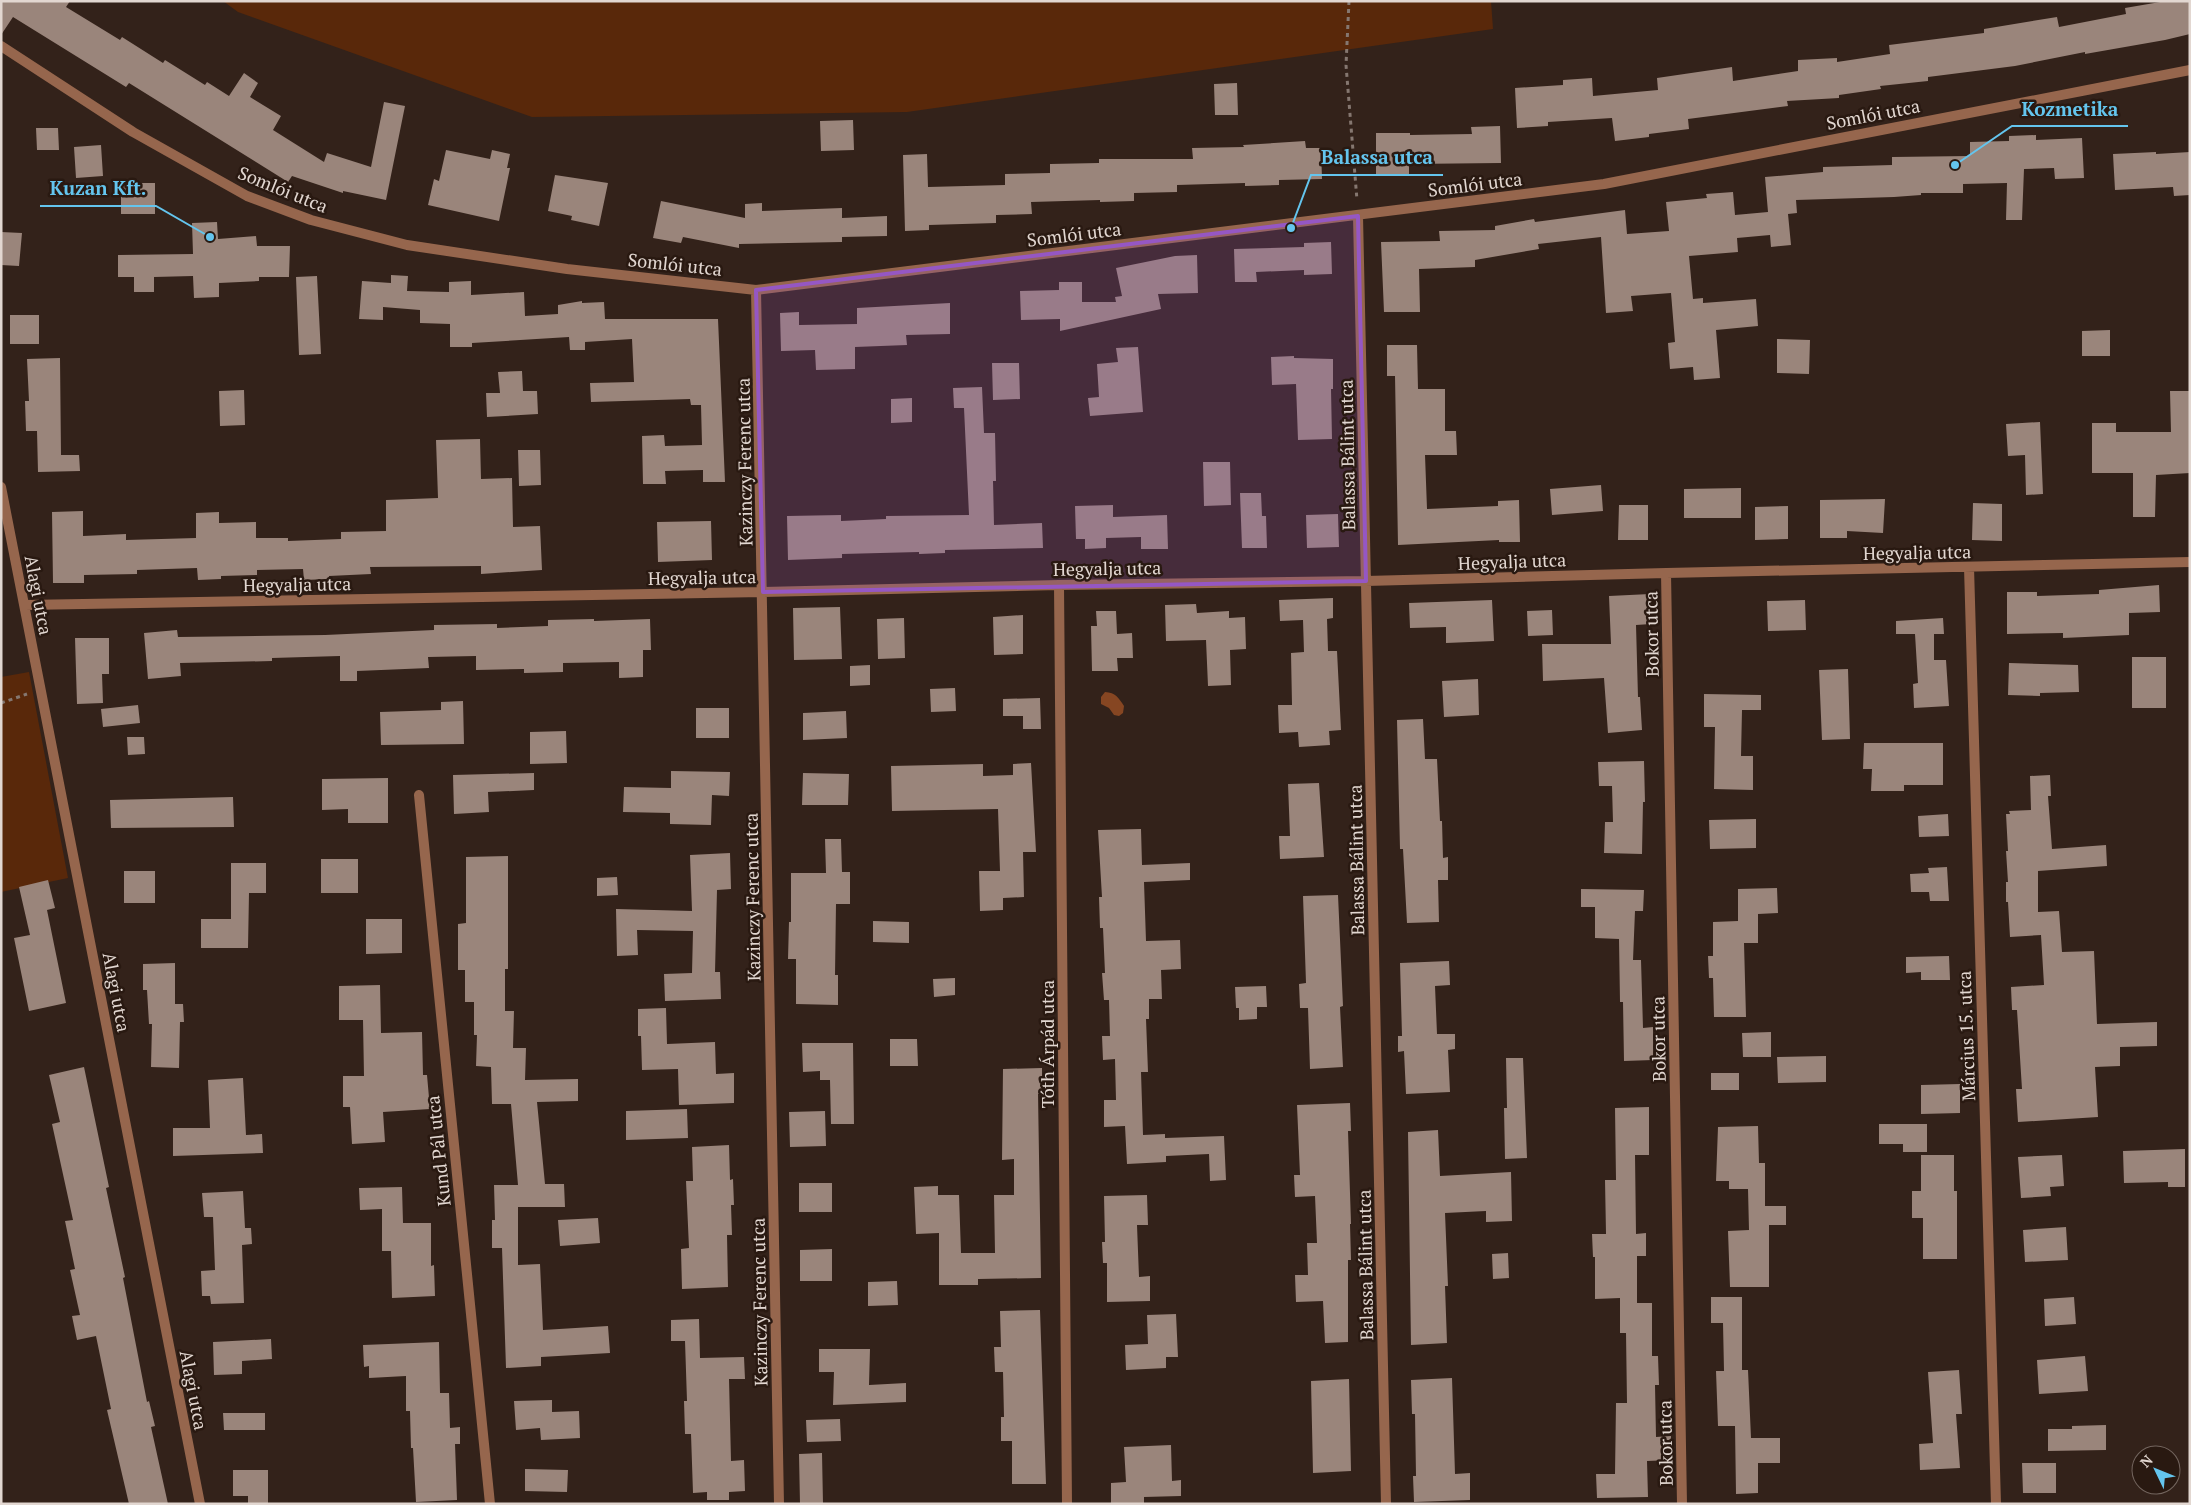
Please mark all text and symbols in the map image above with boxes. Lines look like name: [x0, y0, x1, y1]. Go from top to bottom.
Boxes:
callout: Kozmetika: [2012, 92, 2128, 126]
street label: Somlói utca: [1824, 93, 1922, 135]
text: Kozmetika: [2022, 96, 2119, 121]
callout: Balassa utca: [1311, 141, 1443, 175]
text: Balassa utca: [1321, 144, 1433, 169]
street label: Somlói utca: [235, 160, 331, 218]
street label: Somlói utca: [1426, 166, 1524, 202]
callout: Kuzan Kft.: [40, 172, 156, 206]
text: Kuzan Kft.: [50, 175, 146, 200]
street label: Somlói utca: [1025, 216, 1123, 252]
street label: Somlói utca: [627, 247, 723, 281]
street label: Kazinczy Ferenc utca: [731, 378, 757, 546]
street label: Balassa Bálint utca: [1334, 379, 1360, 531]
street label: Hegyalja utca: [1863, 539, 1971, 565]
street label: Hegyalja utca: [1457, 547, 1567, 575]
street label: Alagi utca: [20, 553, 58, 637]
street label: Hegyalja utca: [1053, 555, 1161, 581]
street label: Hegyalja utca: [648, 564, 756, 590]
street label: Hegyalja utca: [243, 571, 351, 597]
street label: Bokor utca: [1638, 591, 1664, 677]
street label: Balassa Bálint utca: [1343, 784, 1369, 936]
street label: Kazinczy Ferenc utca: [739, 813, 765, 981]
street label: Alagi utca: [98, 950, 136, 1034]
street label: Március 15. utca: [1952, 970, 1980, 1102]
street label: Tóth Árpád utca: [1035, 980, 1059, 1108]
street label: Bokor utca: [1645, 996, 1671, 1082]
street label: Kund Pál utca: [420, 1094, 456, 1208]
street label: Balassa Bálint utca: [1352, 1189, 1378, 1341]
street label: Kazinczy Ferenc utca: [746, 1218, 772, 1386]
street label: Alagi utca: [175, 1348, 213, 1432]
street label: Bokor utca: [1652, 1400, 1678, 1486]
north arrow: [2131, 1445, 2181, 1495]
text: N: [2136, 1450, 2157, 1471]

